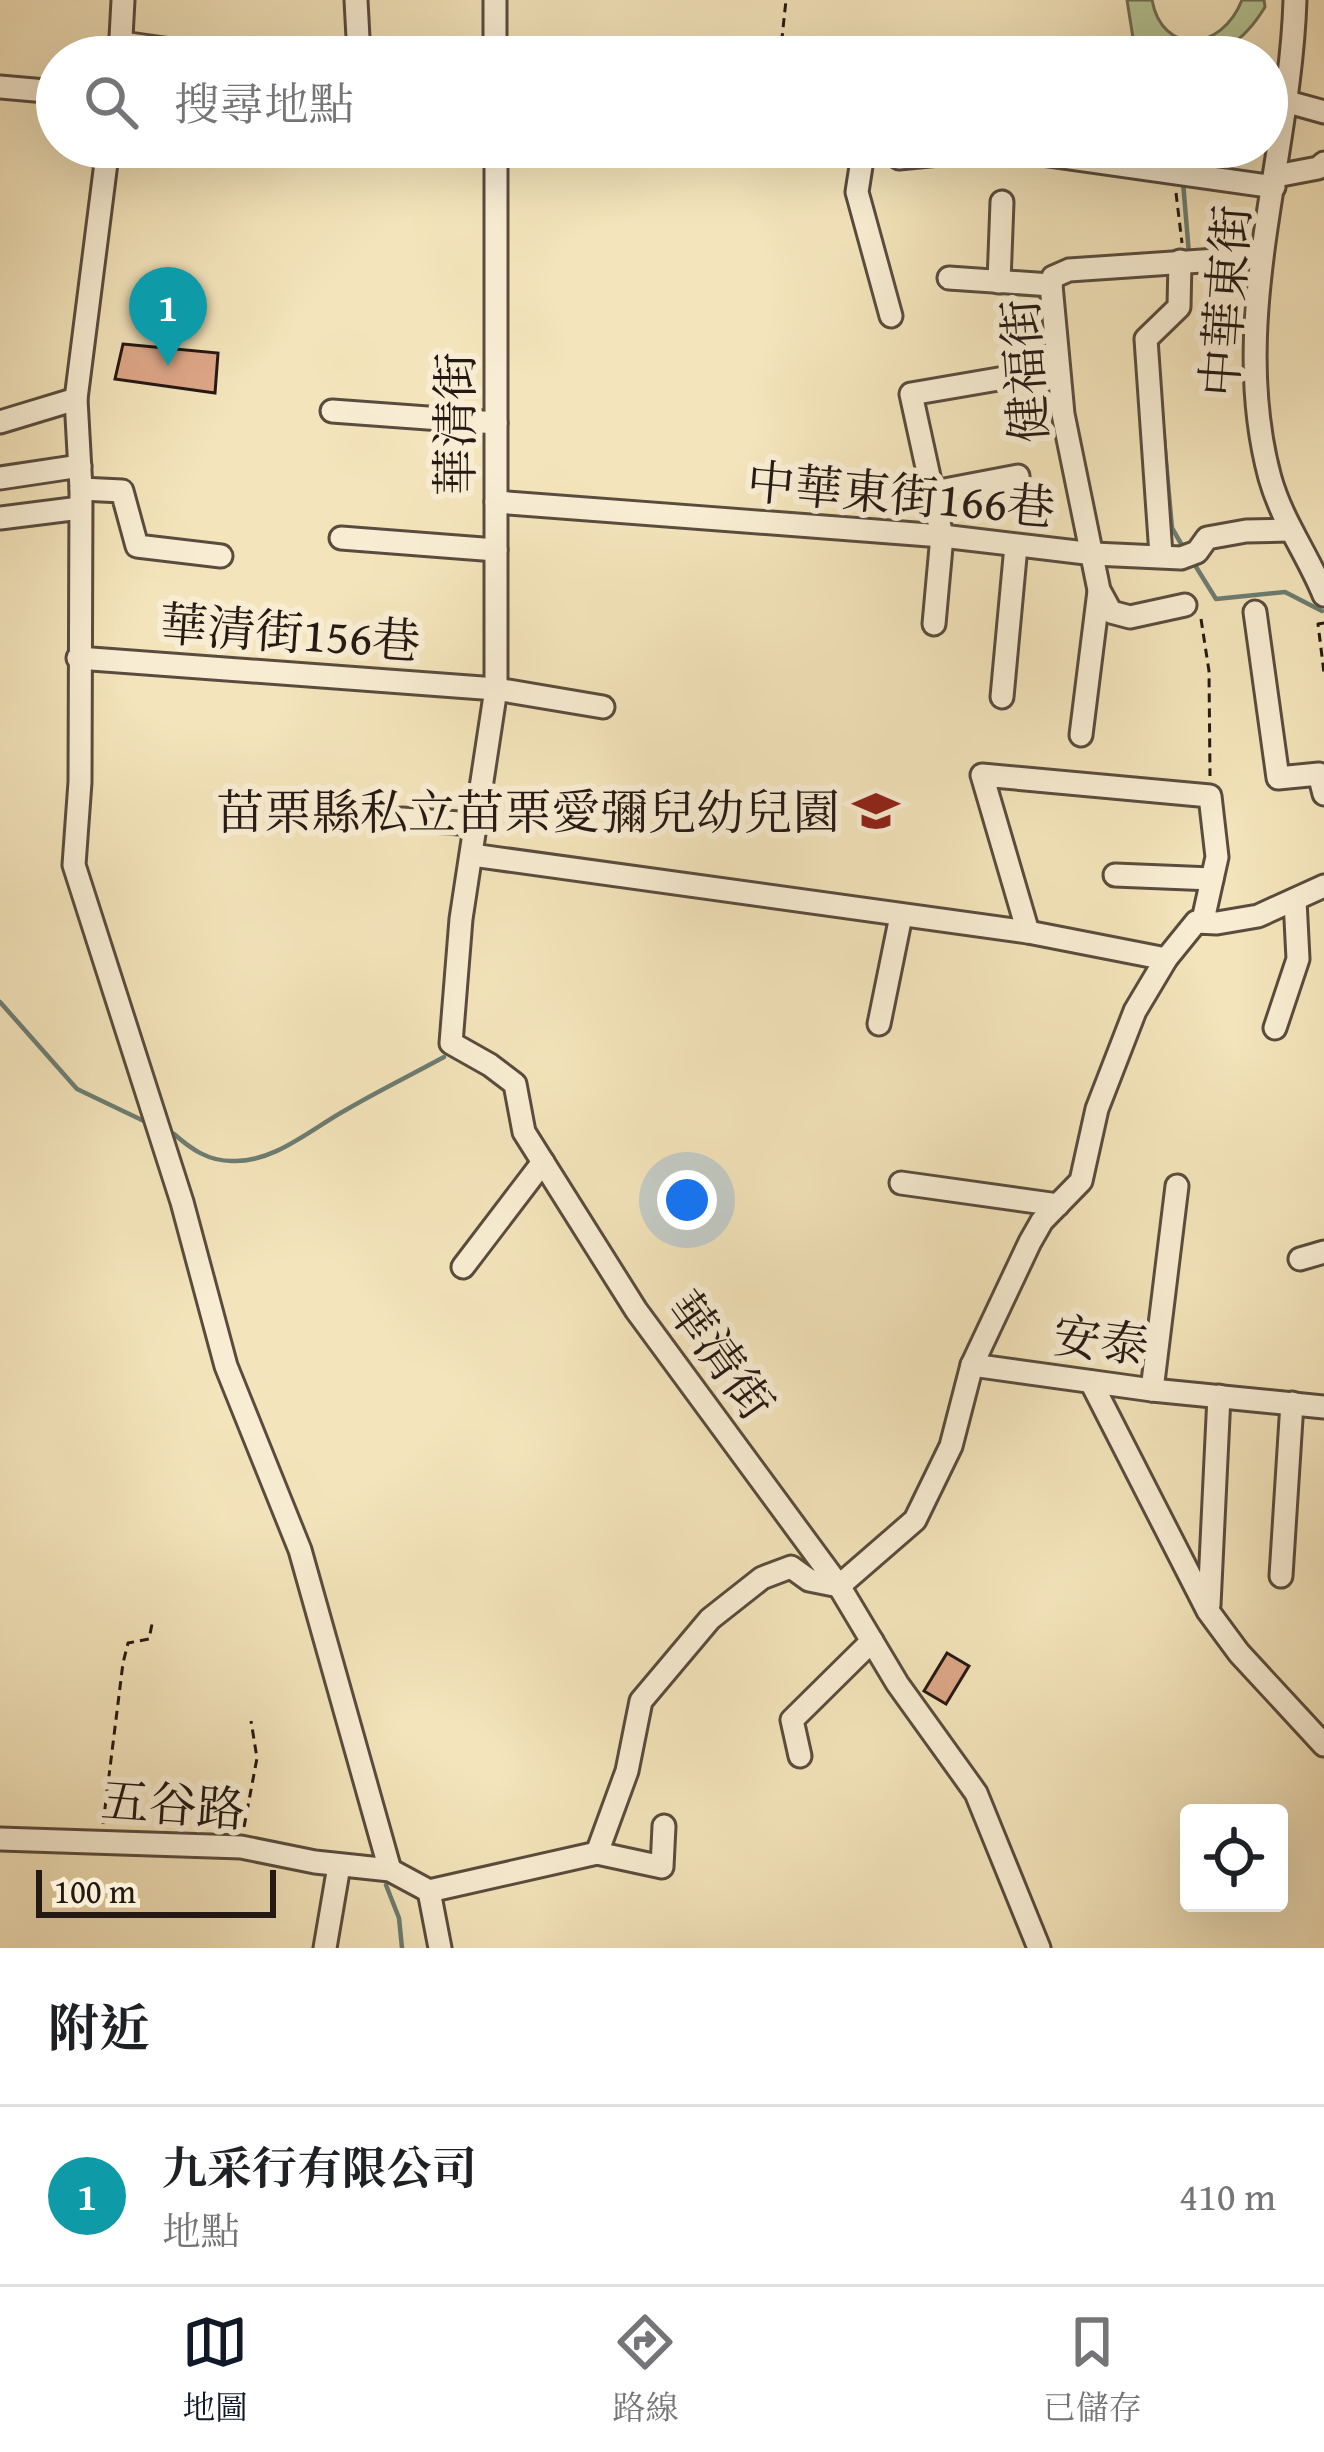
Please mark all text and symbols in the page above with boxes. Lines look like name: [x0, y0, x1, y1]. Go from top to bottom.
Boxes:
search box: [36, 36, 1288, 168]
icon: search: [78, 69, 144, 135]
text: 搜尋地點: [174, 71, 354, 136]
street label: 中華東街: [1183, 203, 1267, 399]
pin: 1: [129, 267, 207, 366]
street label: 健福街: [984, 297, 1064, 445]
street label: 華清街: [419, 352, 490, 496]
street label: 中華東街166巷: [744, 445, 1058, 543]
street label: 華清街156巷: [157, 587, 423, 677]
place label: 苗栗縣私立苗栗愛彌兒幼兒園: [216, 776, 840, 847]
school or university icon: 苗栗縣私立苗栗愛彌兒幼兒園: [851, 786, 901, 836]
your location: [657, 1170, 717, 1230]
street label: 華清街: [650, 1276, 792, 1434]
street label: 安泰: [1049, 1299, 1153, 1381]
street label: 五谷路: [99, 1764, 247, 1844]
map controls: [1180, 1804, 1288, 1912]
button: locate: [1180, 1804, 1288, 1912]
scale bar: [36, 1864, 276, 1917]
text: 100 m: [54, 1867, 136, 1915]
text: 附近: [48, 1990, 150, 2065]
text: 九采行有限公司: [162, 2135, 477, 2200]
text: 1: [77, 2167, 97, 2224]
text: 410 m: [1179, 2167, 1276, 2224]
text: 地點: [162, 2202, 240, 2259]
tab: 地圖: [182, 2309, 248, 2431]
tab: 路線: [612, 2309, 678, 2431]
tab: 已儲存: [1043, 2309, 1142, 2431]

